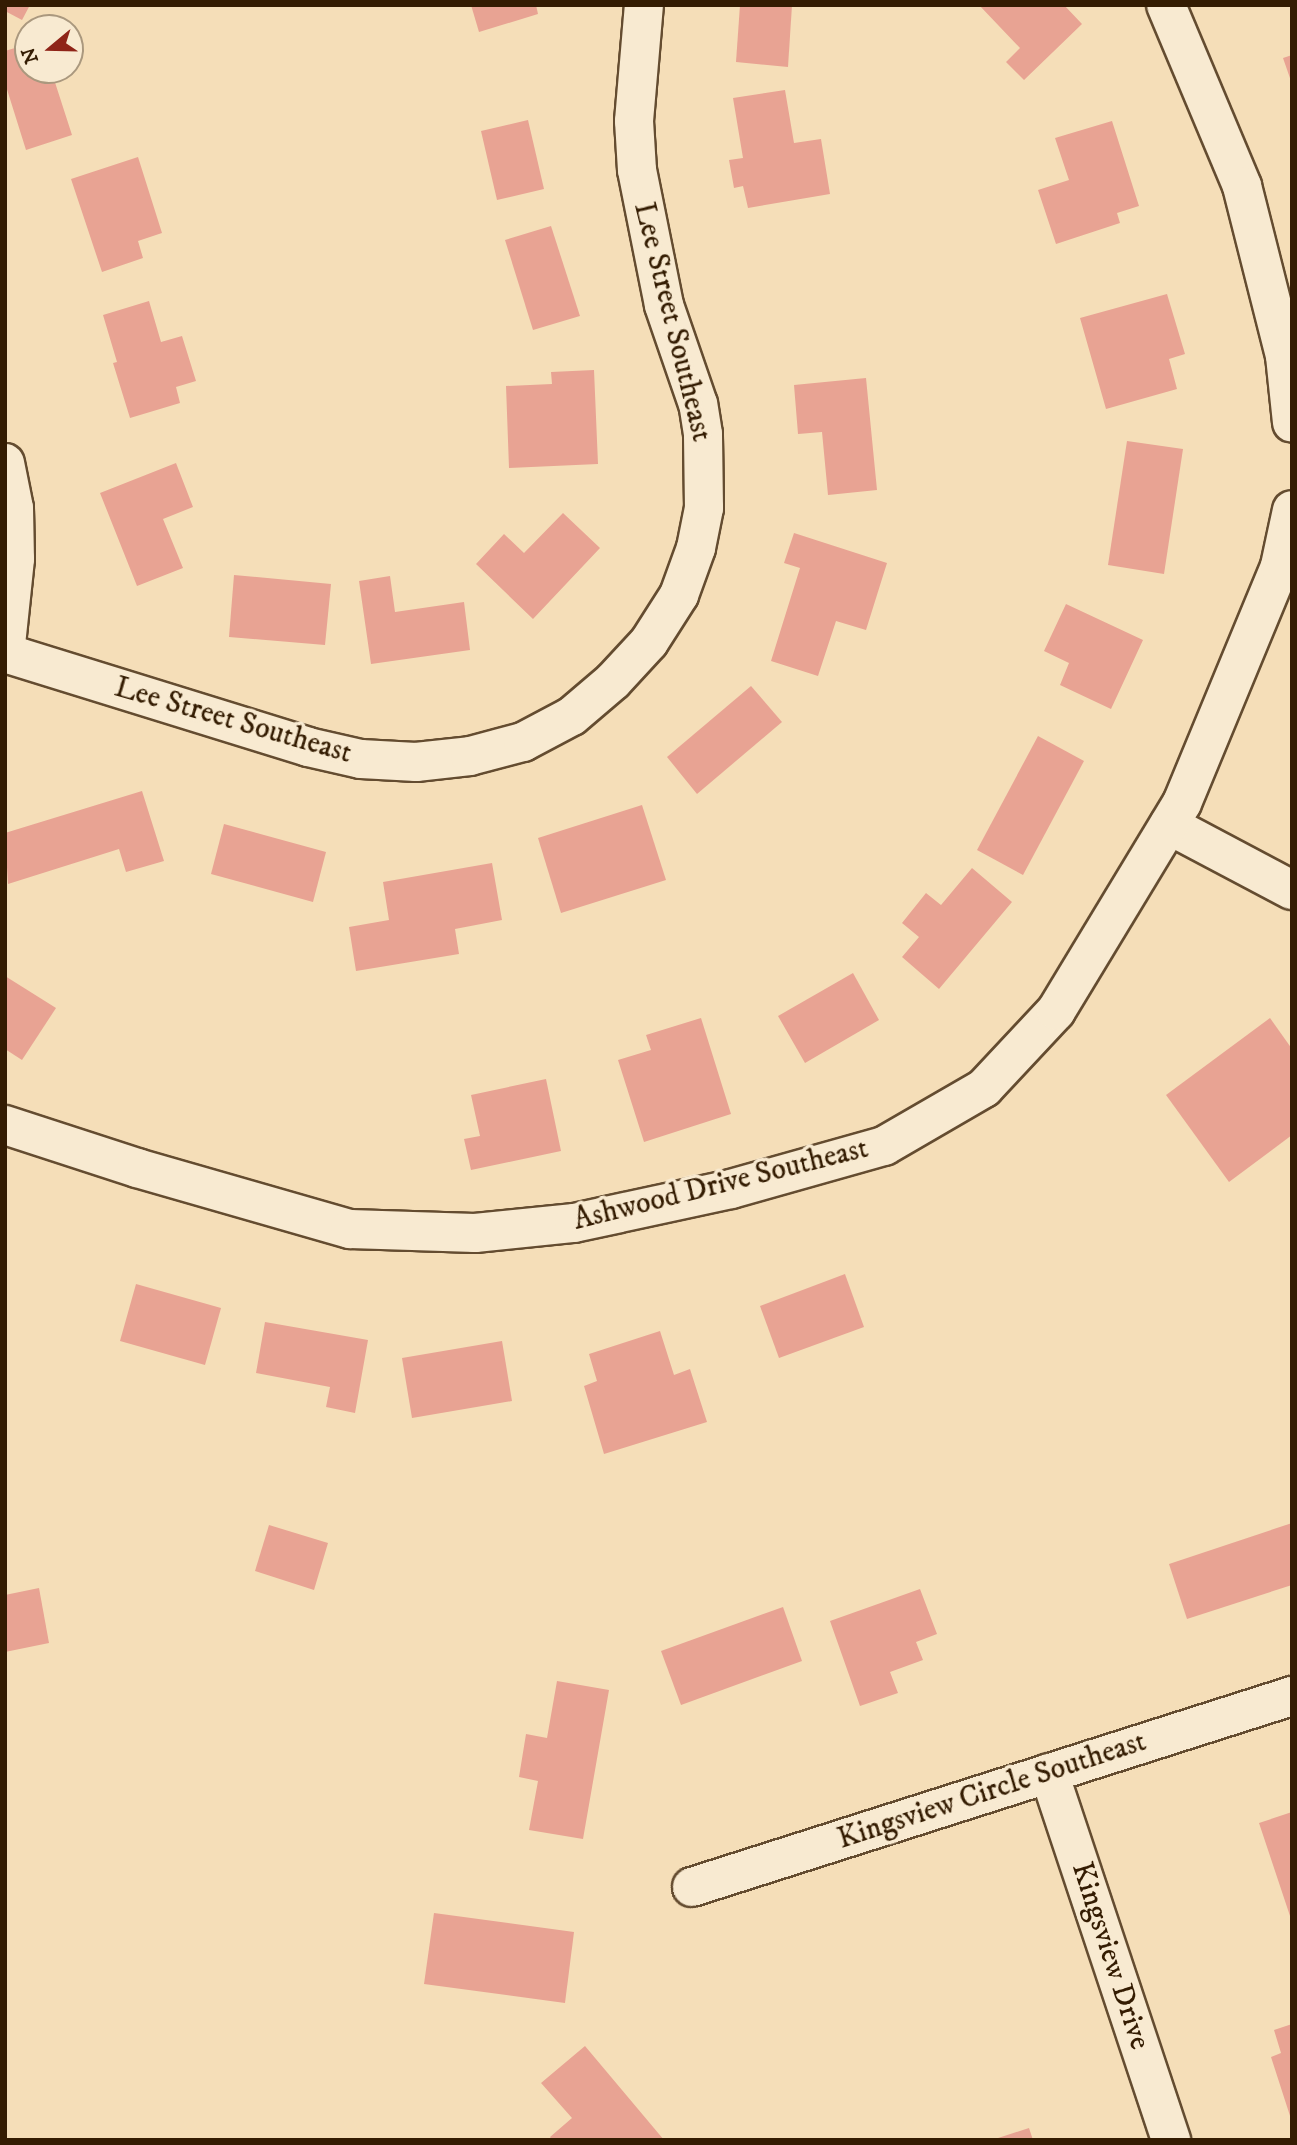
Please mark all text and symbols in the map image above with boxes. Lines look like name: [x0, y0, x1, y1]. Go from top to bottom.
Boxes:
north arrow: [14, 14, 84, 84]
text: N: [17, 44, 44, 66]
street label: Lee Street Southeast: [625, 199, 719, 445]
street label: Lee Street Southeast: [110, 670, 356, 772]
street label: Ashwood Drive Southeast: [570, 1131, 872, 1239]
street label: Kingsview Circle Southeast: [833, 1724, 1151, 1858]
street label: Kingsview Drive: [1063, 1858, 1157, 2054]

